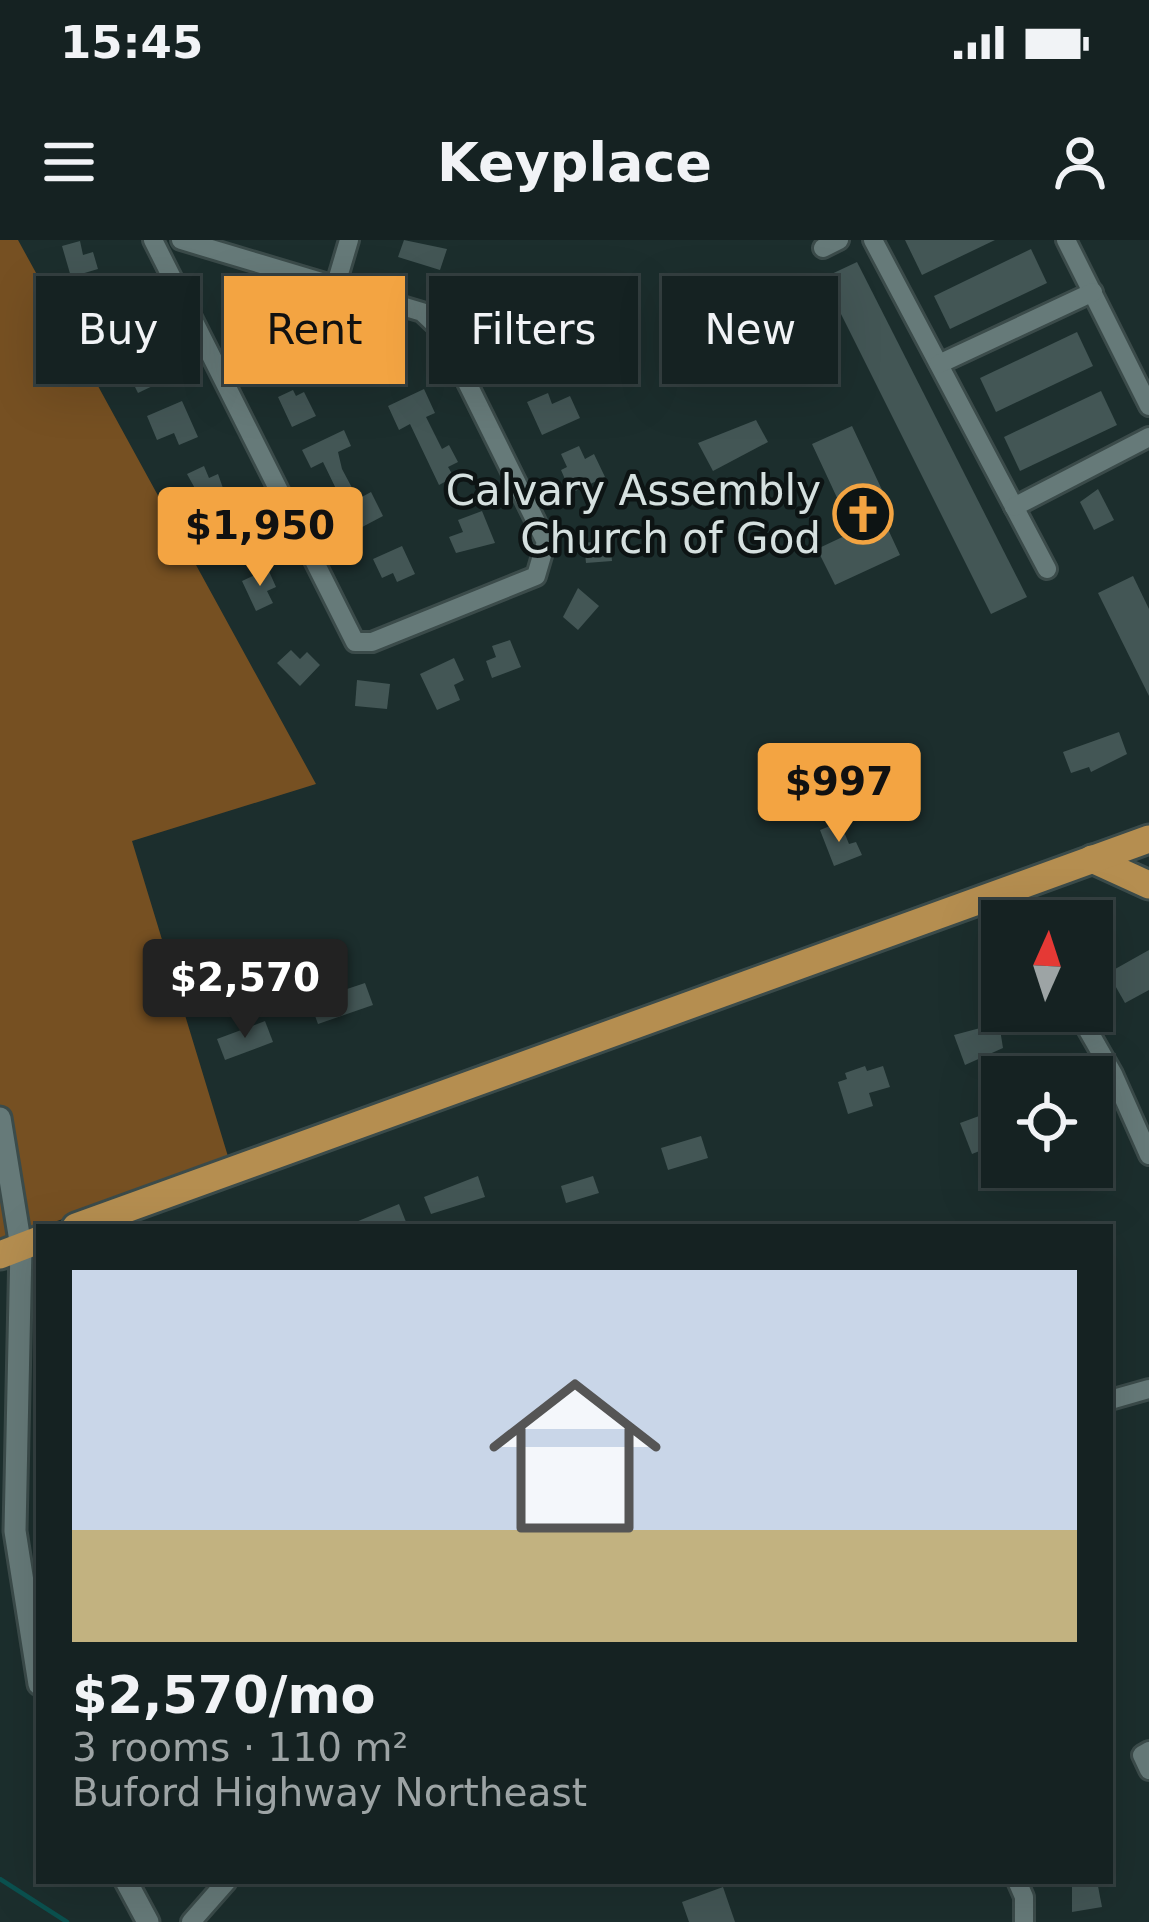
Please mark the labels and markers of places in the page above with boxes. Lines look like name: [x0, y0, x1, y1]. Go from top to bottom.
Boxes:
place label: Calvary Assembly Church of God: [446, 466, 821, 563]
church icon: Calvary Assembly Church of God: [832, 483, 894, 545]
pin: $1,950: [162, 487, 358, 589]
pin: $997: [768, 743, 910, 845]
pin: $2,570: [147, 939, 343, 1041]

